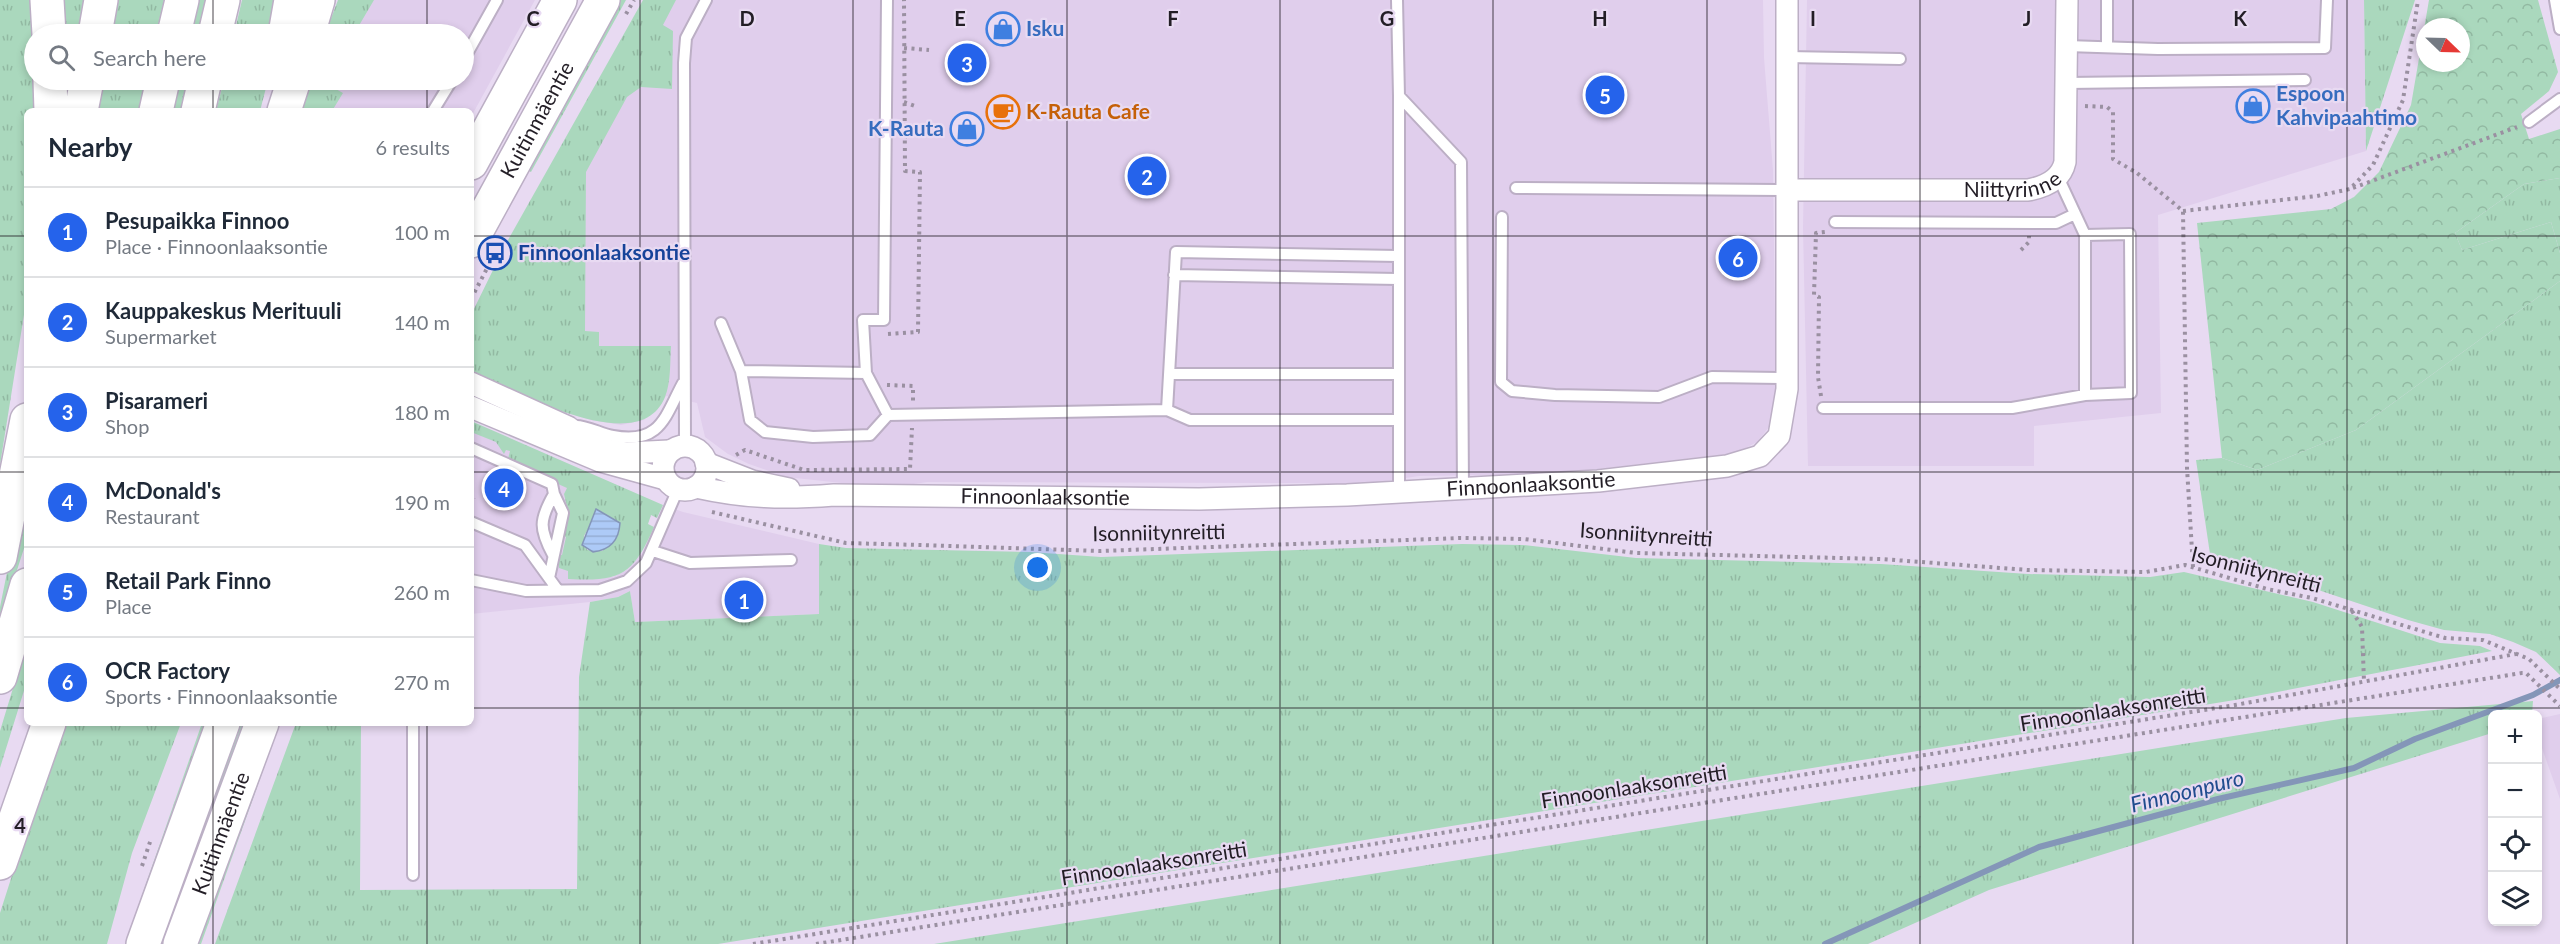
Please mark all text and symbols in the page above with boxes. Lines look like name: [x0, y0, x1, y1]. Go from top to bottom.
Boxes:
text: C: [526, 6, 540, 30]
text: D: [739, 6, 755, 30]
text: E: [954, 6, 966, 30]
text: F: [1167, 6, 1179, 30]
text: G: [1380, 6, 1394, 30]
text: H: [1592, 6, 1608, 30]
text: I: [1810, 6, 1816, 30]
text: J: [2023, 6, 2031, 30]
text: K: [2233, 6, 2247, 30]
shop icon: Isku: [985, 11, 1021, 47]
place label: Isku: [1026, 15, 1064, 40]
north arrow: [2416, 18, 2470, 72]
search box: [24, 24, 474, 90]
pin: 3: [948, 40, 986, 86]
icon: search: [45, 41, 78, 74]
text: Search here: [93, 44, 206, 71]
street label: Kuitinmäentie: [494, 57, 578, 182]
pin: 5: [1586, 72, 1624, 118]
place label: Espoon Kahvipaahtimo: [2276, 80, 2417, 129]
shop icon: Espoon Kahvipaahtimo: [2235, 88, 2271, 124]
cafe icon: K-Rauta Cafe: [985, 94, 1021, 130]
place label: K-Rauta Cafe: [1026, 98, 1150, 123]
shop icon: K-Rauta: [949, 111, 985, 147]
place label: K-Rauta: [868, 115, 944, 140]
text: Nearby: [48, 131, 133, 163]
text: 6 results: [375, 135, 450, 159]
pin: 2: [1128, 154, 1166, 198]
street label: Niittyrinne: [1964, 165, 2066, 201]
text: Pesupaikka Finnoo: [105, 207, 289, 234]
text: 1: [62, 220, 73, 244]
text: 100 m: [394, 220, 450, 244]
text: Place · Finnoonlaaksontie: [105, 234, 328, 258]
bus stop icon: Finnoonlaaksontie: [477, 235, 513, 271]
pin: 6: [1718, 236, 1758, 280]
place label: Finnoonlaaksontie: [518, 239, 690, 264]
text: Kauppakeskus Merituuli: [105, 297, 342, 324]
text: 2: [62, 310, 73, 334]
text: 140 m: [394, 310, 450, 334]
text: Supermarket: [105, 324, 217, 348]
text: Pisarameri: [105, 387, 208, 414]
text: 3: [62, 400, 73, 424]
text: 180 m: [394, 400, 450, 424]
text: Shop: [105, 414, 149, 438]
street label: Finnoonlaaksontie: [1446, 465, 1616, 500]
pin: 4: [484, 466, 524, 510]
text: McDonald's: [105, 477, 221, 504]
street label: Finnoonlaaksontie: [961, 482, 1130, 509]
text: 4: [62, 490, 73, 514]
text: 190 m: [394, 490, 450, 514]
text: Restaurant: [105, 504, 200, 528]
street label: Isonniitynreitti: [1579, 516, 1713, 551]
street label: Isonniitynreitti: [1092, 518, 1226, 545]
street label: Isonniitynreitti: [2189, 540, 2324, 597]
your location: [1023, 553, 1052, 582]
text: Retail Park Finno: [105, 567, 271, 594]
pin: 1: [724, 578, 764, 622]
text: 5: [62, 580, 73, 604]
text: 260 m: [394, 580, 450, 604]
text: Place: [105, 594, 152, 618]
text: OCR Factory: [105, 657, 230, 684]
text: 6: [62, 670, 73, 694]
text: 270 m: [394, 670, 450, 694]
street label: Finnoonlaaksonreitti: [2018, 681, 2208, 736]
text: Sports · Finnoonlaaksontie: [105, 684, 338, 708]
map controls: [2488, 710, 2542, 926]
button: +: [2488, 710, 2542, 764]
street label: Finnoonlaaksonreitti: [1539, 758, 1729, 813]
water label: Finnoonpuro: [2127, 763, 2247, 818]
button: −: [2488, 764, 2542, 818]
street label: Kuitinmäentie: [185, 768, 254, 898]
text: 4: [14, 813, 26, 837]
button: locate: [2488, 818, 2542, 872]
street label: Finnoonlaaksonreitti: [1059, 835, 1249, 890]
button: layers: [2488, 872, 2542, 926]

